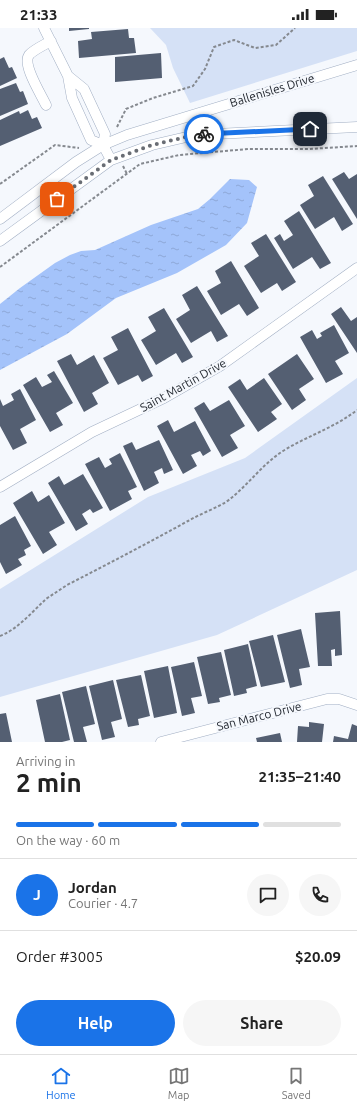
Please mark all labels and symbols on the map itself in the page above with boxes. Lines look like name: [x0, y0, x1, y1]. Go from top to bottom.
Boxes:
street label: Ballenisles Drive: [228, 71, 316, 109]
pin: [293, 112, 327, 146]
courier: [184, 114, 224, 154]
pin: [40, 182, 74, 216]
street label: Saint Martin Drive: [138, 356, 228, 414]
street label: San Marco Drive: [215, 699, 303, 733]

